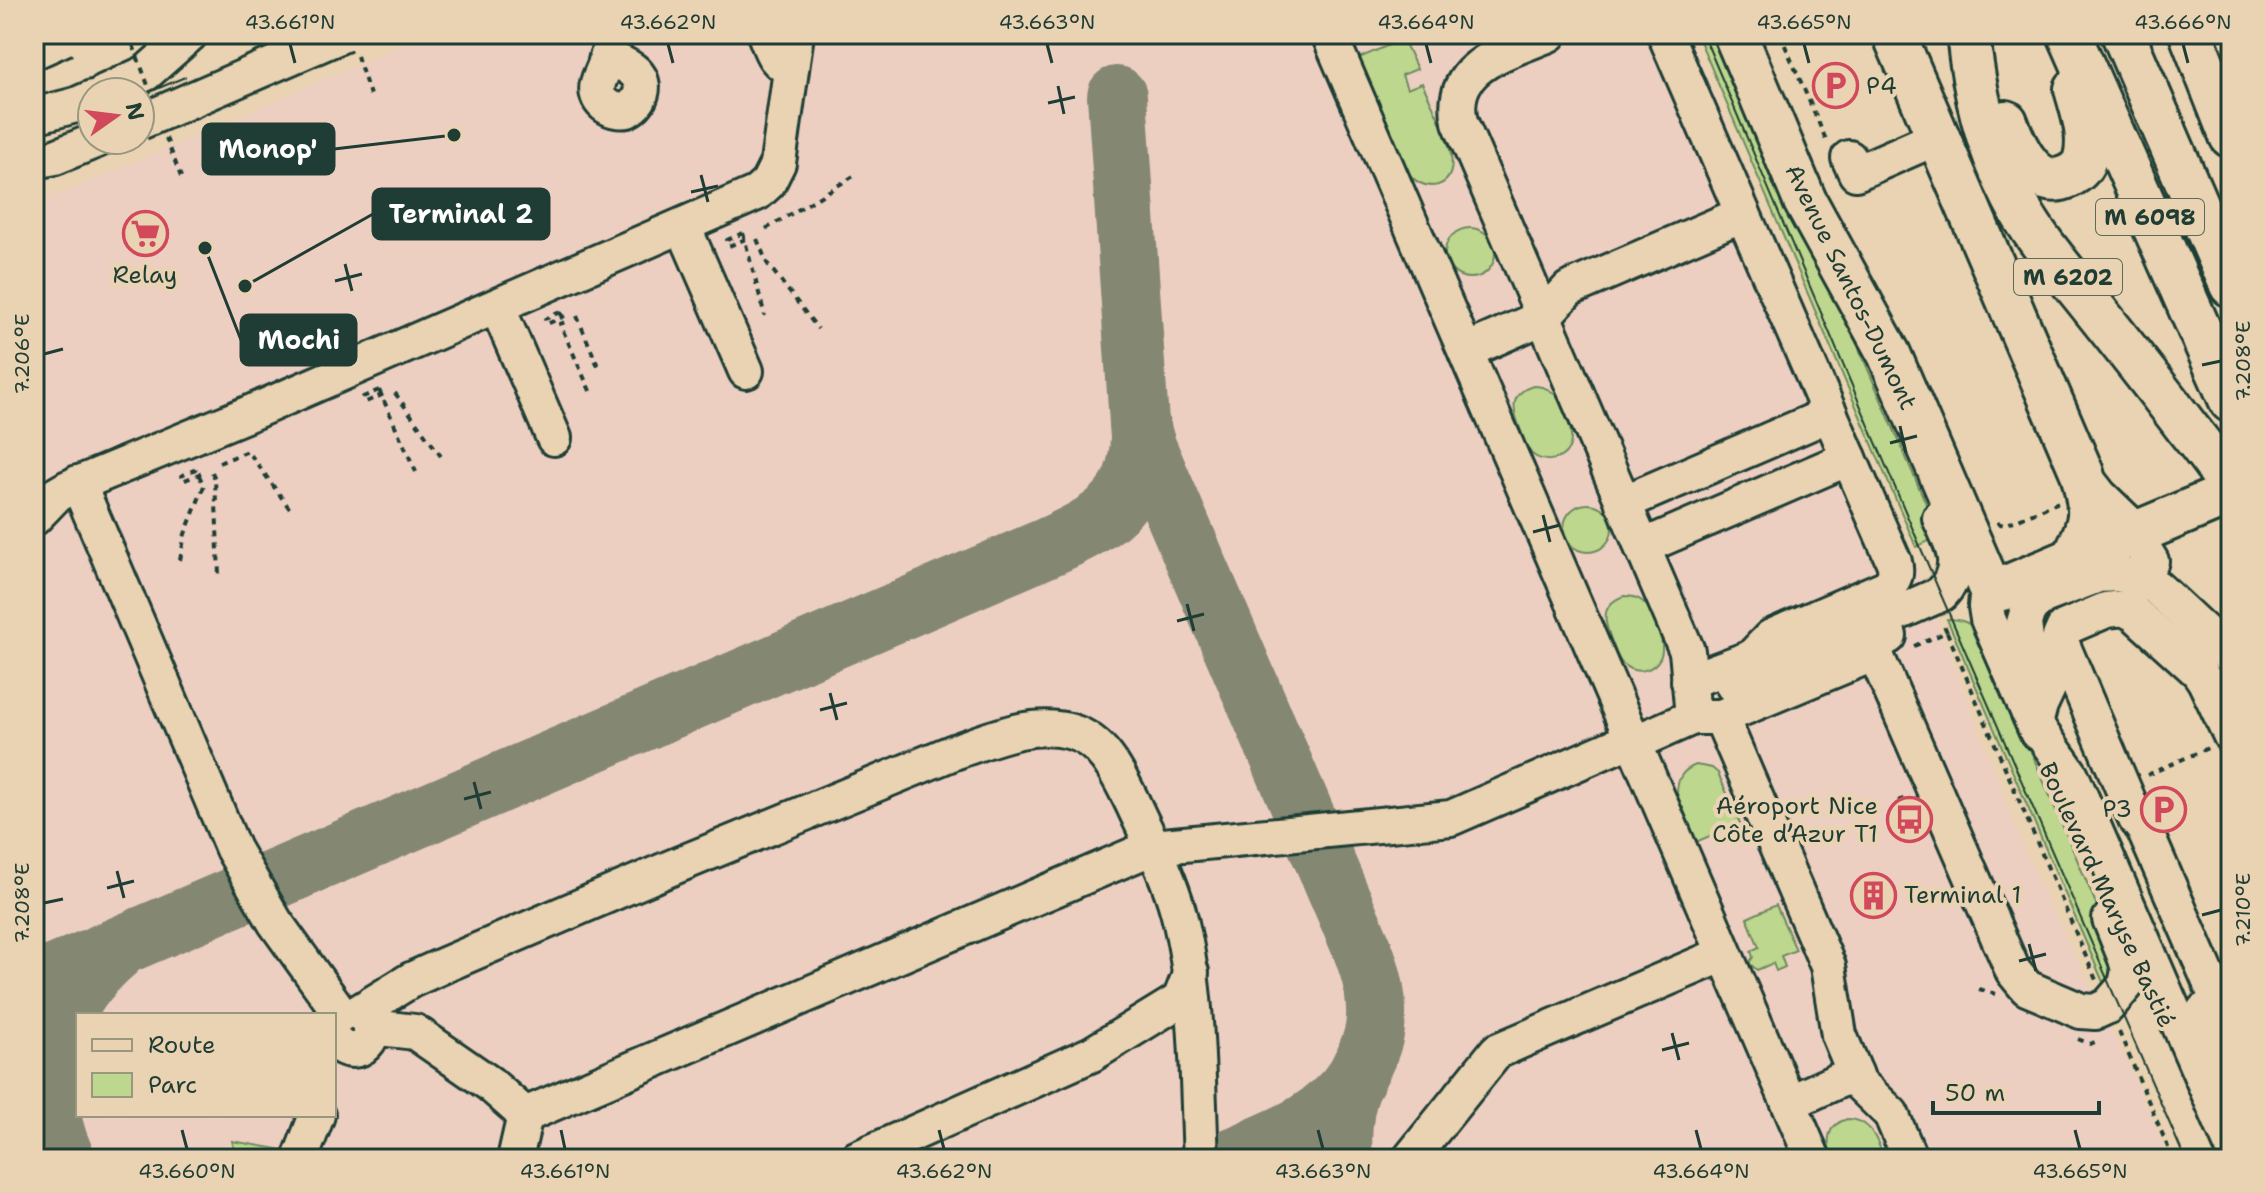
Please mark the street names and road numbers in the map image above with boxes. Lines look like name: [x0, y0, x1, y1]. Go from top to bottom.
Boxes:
street label: Avenue Santos-Dumont: [1777, 159, 1925, 415]
road number: M 6098: [2096, 199, 2204, 235]
road number: M 6202: [2014, 259, 2122, 295]
street label: Boulevard Maryse Bastié: [2031, 757, 2183, 1033]

